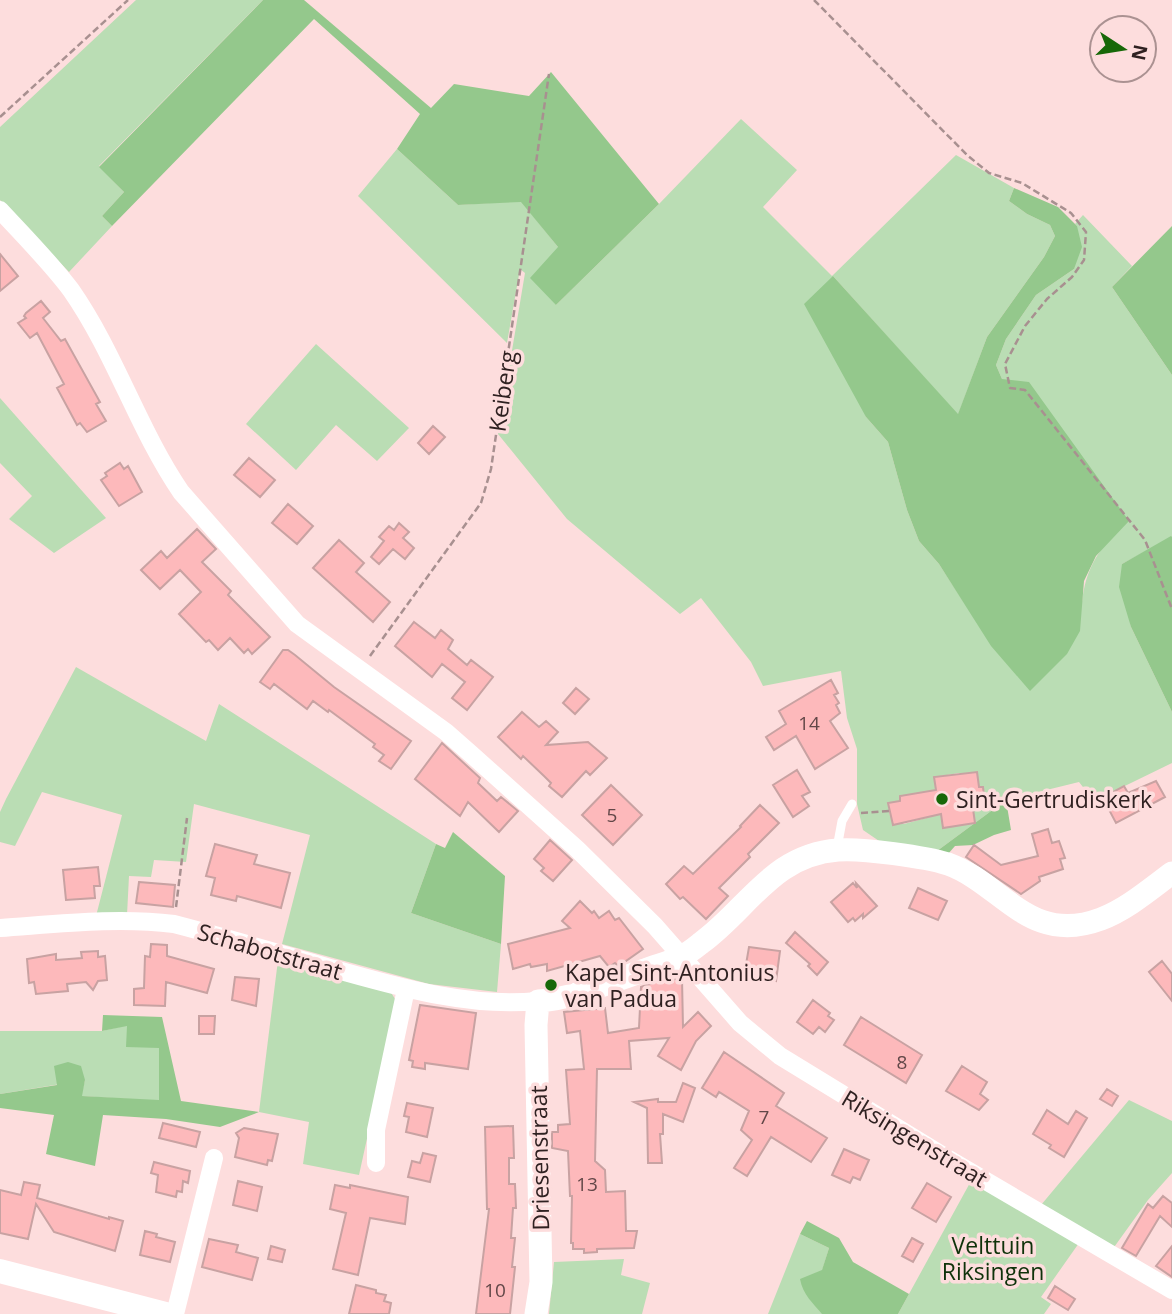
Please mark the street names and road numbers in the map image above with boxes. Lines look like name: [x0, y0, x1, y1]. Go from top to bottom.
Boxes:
street label: Keiberg: [480, 348, 524, 434]
street label: Schabotstraat: [194, 915, 346, 987]
street label: Riksingenstraat: [836, 1082, 994, 1194]
street label: Driesenstraat: [522, 1085, 556, 1231]

